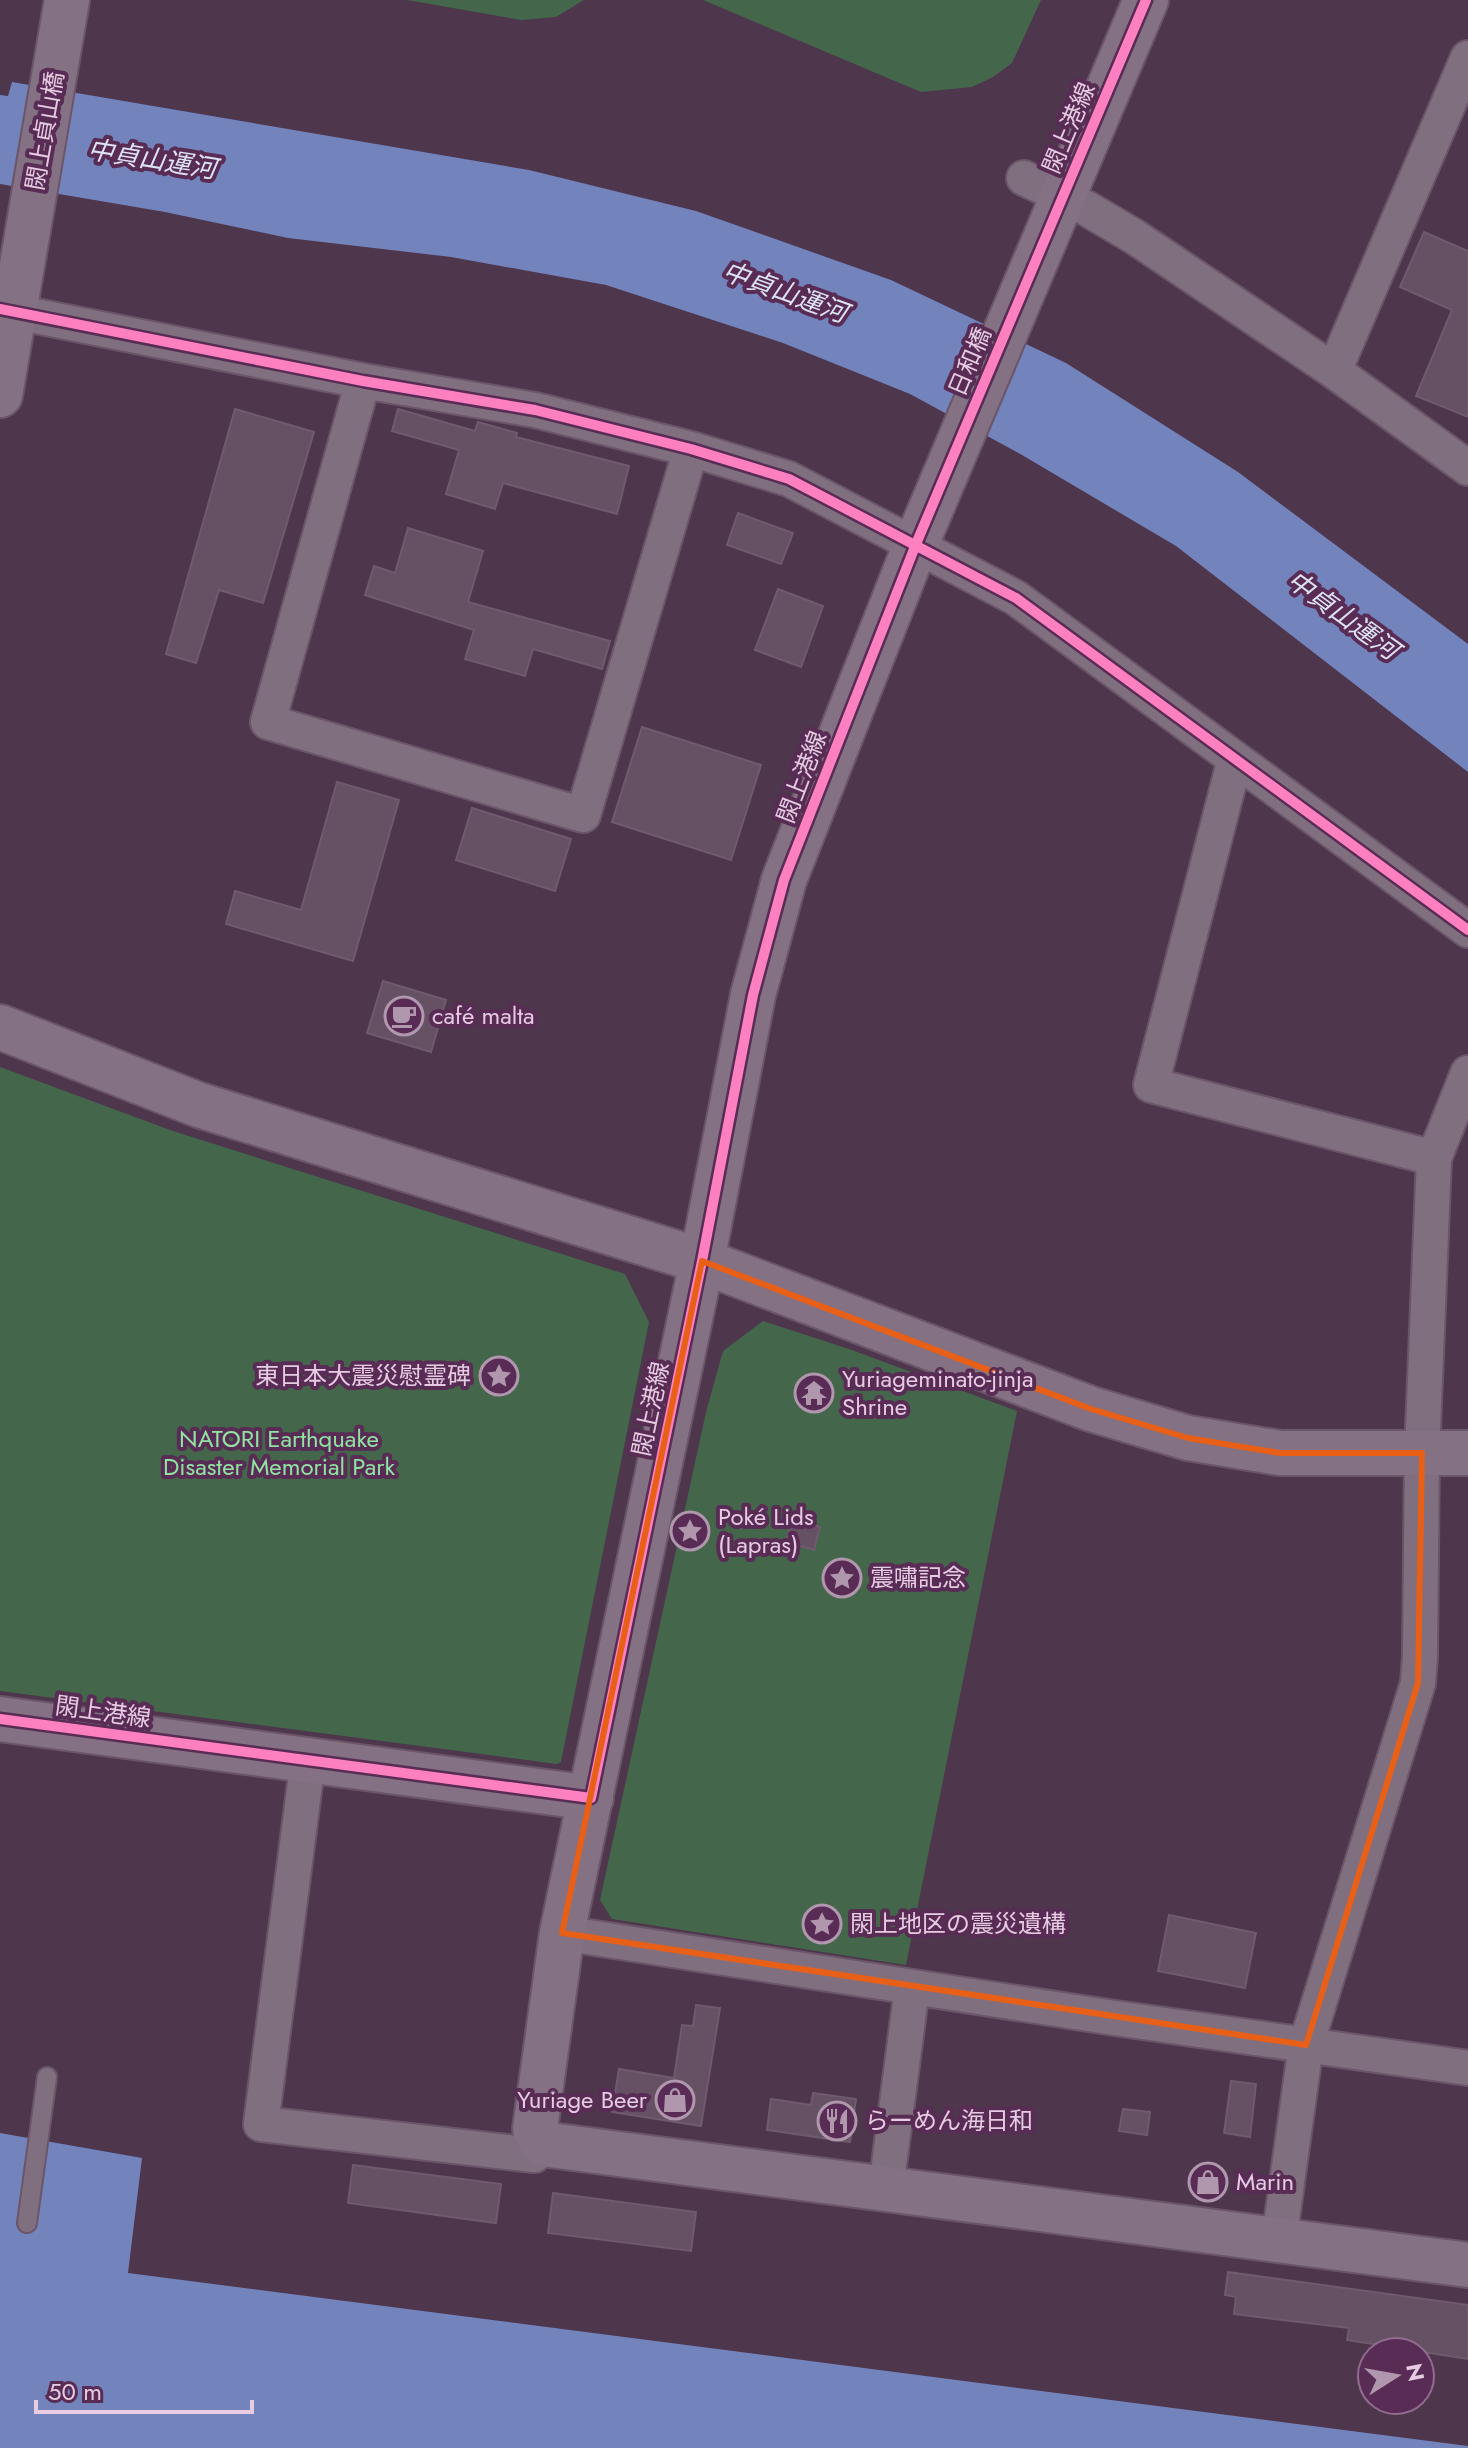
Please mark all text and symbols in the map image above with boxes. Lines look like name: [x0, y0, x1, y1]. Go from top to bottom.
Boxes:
street label: 閖上貞山橋: [17, 69, 72, 193]
street label: 閖上港線: [1034, 77, 1103, 179]
water label: 中貞山運河: [85, 130, 224, 189]
water label: 中貞山運河: [717, 252, 857, 334]
street label: 日和橋: [939, 322, 1000, 402]
water label: 中貞山運河: [1279, 561, 1411, 672]
street label: 閖上港線: [768, 726, 835, 828]
cafe icon: café malta: [383, 995, 425, 1037]
place label: café malta: [432, 998, 535, 1033]
place icon: 東日本大震災慰霊碑: [478, 1355, 520, 1397]
place label: 東日本大震災慰霊碑: [255, 1358, 471, 1393]
street label: 閖上港線: [623, 1358, 678, 1459]
place label: Yuriageminato-jinja Shrine: [842, 1361, 1034, 1424]
temple icon: Yuriageminato-jinja Shrine: [793, 1372, 835, 1414]
park label: NATORI Earthquake Disaster Memorial Park: [163, 1421, 395, 1484]
place label: Poké Lids (Lapras): [718, 1499, 814, 1562]
place icon: Poké Lids (Lapras): [669, 1510, 711, 1552]
place icon: 震嘯記念: [821, 1557, 863, 1599]
place label: 震嘯記念: [870, 1560, 966, 1595]
street label: 閖上港線: [53, 1687, 153, 1736]
place icon: 閖上地区の震災遺構: [801, 1903, 843, 1945]
place label: 閖上地区の震災遺構: [850, 1906, 1066, 1941]
shop icon: Yuriage Beer: [654, 2079, 696, 2121]
place label: Yuriage Beer: [517, 2082, 648, 2117]
restaurant icon: らーめん海日和: [816, 2100, 858, 2142]
place label: らーめん海日和: [865, 2103, 1033, 2138]
shop icon: Marin: [1187, 2161, 1229, 2203]
place label: Marin: [1236, 2164, 1294, 2199]
north arrow: [1356, 2336, 1436, 2416]
text: N: [1398, 2361, 1433, 2384]
scale bar: [36, 2364, 252, 2414]
text: 50 m: [48, 2374, 102, 2409]

